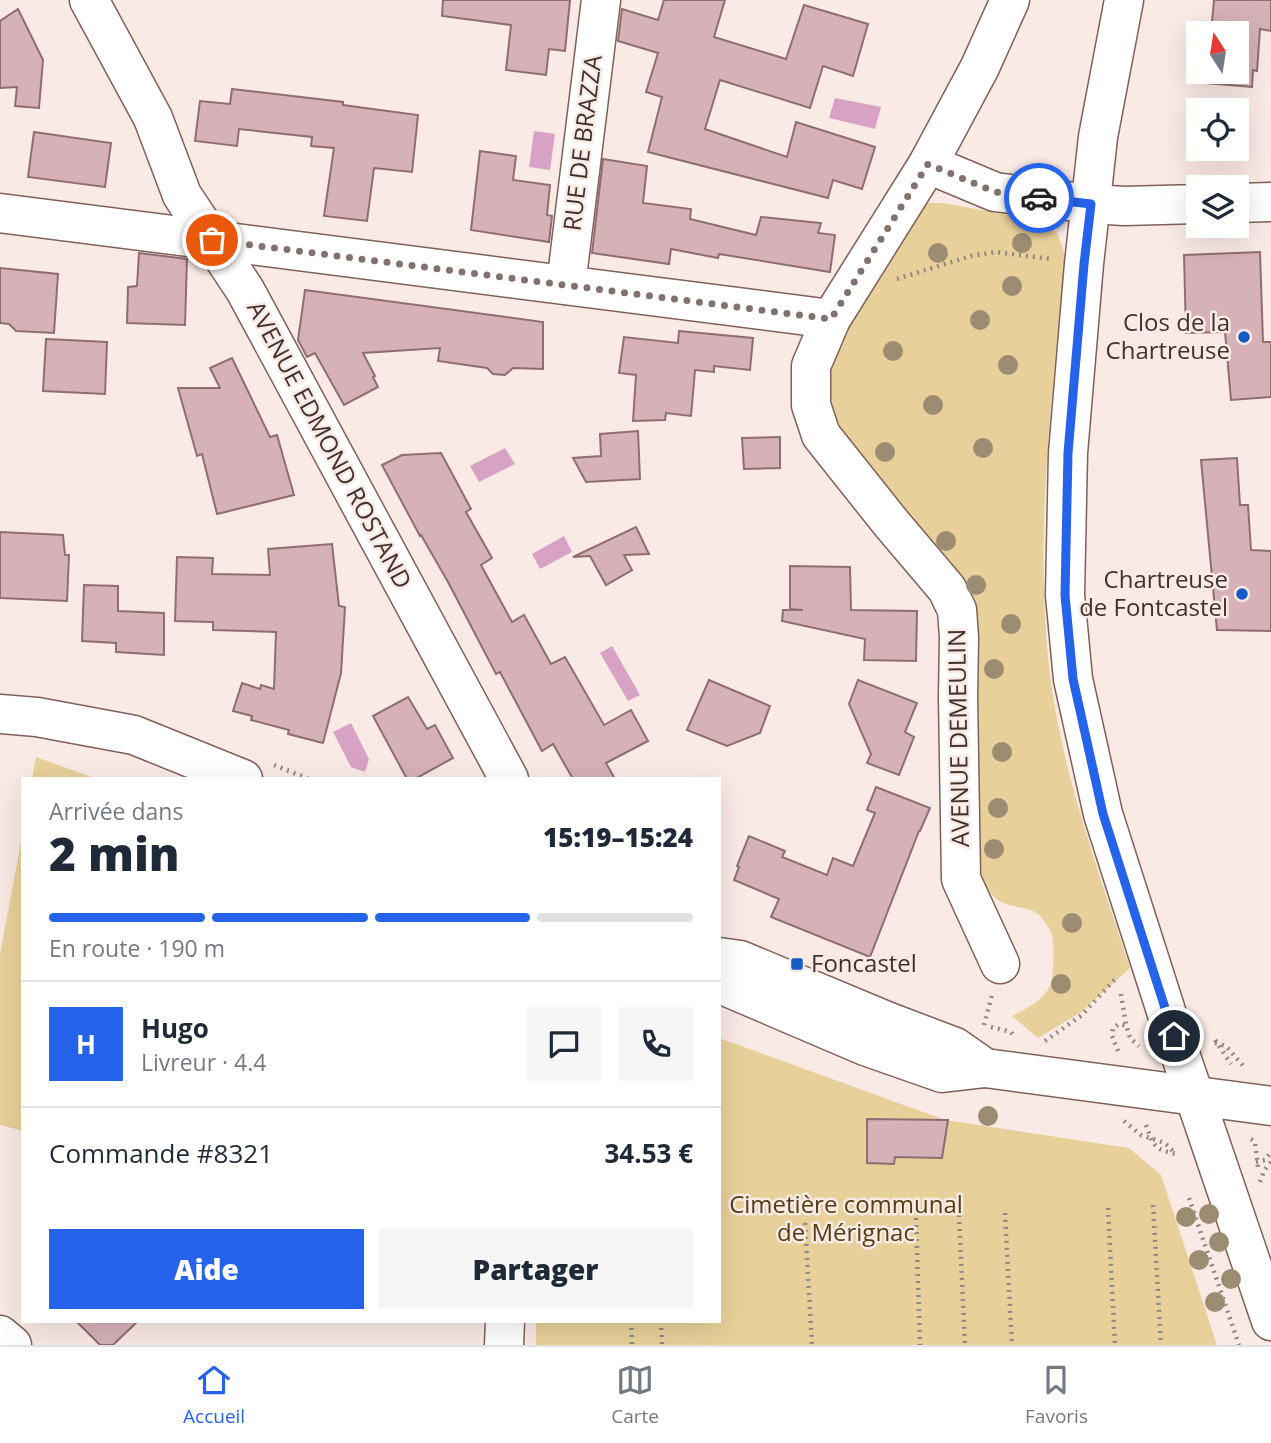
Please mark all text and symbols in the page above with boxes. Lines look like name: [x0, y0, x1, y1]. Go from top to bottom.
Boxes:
north arrow: [1186, 21, 1250, 84]
map controls: [1186, 21, 1249, 238]
street label: RUE DE BRAZZA: [554, 52, 609, 233]
button: locate: [1186, 98, 1249, 161]
courier: [1004, 163, 1074, 233]
button: layers: [1186, 175, 1249, 238]
icon: car: [1020, 179, 1058, 217]
pin: [182, 210, 242, 270]
icon: bag: [193, 221, 231, 259]
street label: AVENUE EDMOND ROSTAND: [240, 295, 420, 594]
place label: Clos de la Chartreuse: [1106, 305, 1230, 366]
marker: Clos de la Chartreuse: [1236, 329, 1252, 345]
place label: Chartreuse de Fontcastel: [1079, 562, 1228, 623]
marker: Chartreuse de Fontcastel: [1234, 586, 1250, 602]
street label: AVENUE DEMEULIN: [939, 629, 976, 848]
text: Arrivée dans: [49, 795, 183, 827]
text: 15:19–15:24: [543, 819, 693, 855]
text: 2 min: [49, 822, 180, 884]
text: En route · 190 m: [49, 932, 225, 964]
place label: Foncastel: [811, 946, 917, 979]
marker: Foncastel: [789, 956, 805, 972]
pin: [1144, 1006, 1204, 1066]
button: chat: [527, 1007, 601, 1081]
button: phone: [619, 1007, 693, 1081]
text: Hugo: [141, 1010, 209, 1046]
icon: home: [1155, 1017, 1193, 1055]
text: H: [76, 1026, 96, 1062]
text: Livreur · 4.4: [141, 1046, 266, 1078]
text: Commande #8321: [49, 1135, 273, 1171]
text: 34.53 €: [605, 1135, 693, 1171]
park label: Cimetière communal de Mérignac: [729, 1187, 963, 1248]
button: Aide: [49, 1229, 364, 1309]
button: Partager: [378, 1229, 693, 1309]
tab: Accueil: [183, 1361, 245, 1429]
tab: Carte: [611, 1361, 659, 1429]
tab: Favoris: [1025, 1361, 1088, 1429]

